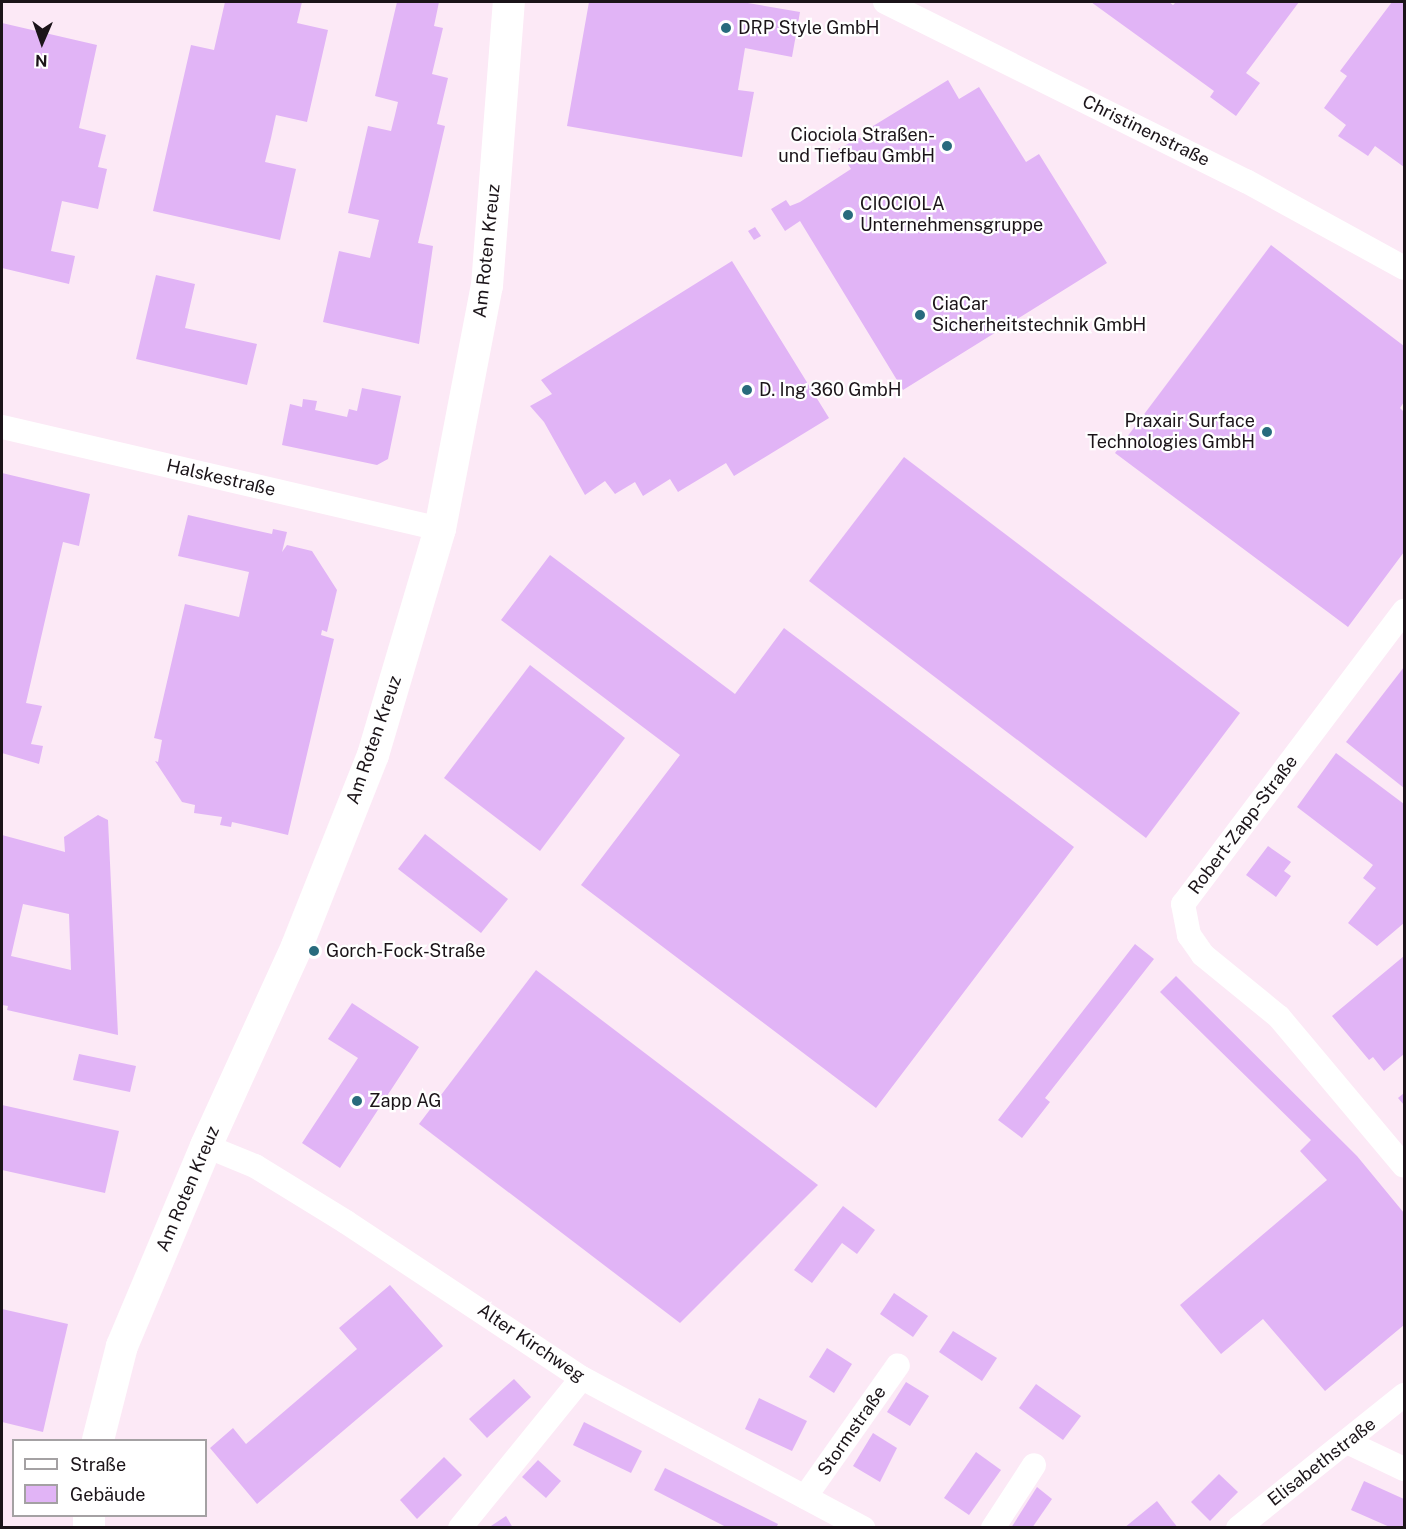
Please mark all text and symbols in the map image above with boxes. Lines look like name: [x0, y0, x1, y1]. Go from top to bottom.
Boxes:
north arrow: [12, 12, 72, 72]
place label: DRP Style GmbH: [738, 17, 880, 39]
marker: DRP Style GmbH: [719, 21, 733, 35]
text: N: [35, 51, 48, 70]
street label: Christinenstraße: [1079, 91, 1213, 171]
place label: Ciociola Straßen- und Tiefbau GmbH: [778, 125, 935, 168]
marker: Ciociola Straßen- und Tiefbau GmbH: [940, 139, 954, 153]
street label: Am Roten Kreuz: [469, 183, 505, 319]
place label: CIOCIOLA Unternehmensgruppe: [860, 194, 1043, 236]
marker: CIOCIOLA Unternehmensgruppe: [841, 208, 855, 222]
place label: CiaCar Sicherheitstechnik GmbH: [932, 294, 1146, 336]
marker: CiaCar Sicherheitstechnik GmbH: [913, 308, 927, 322]
place label: D. Ing 360 GmbH: [759, 379, 902, 401]
marker: D. Ing 360 GmbH: [740, 383, 754, 397]
place label: Praxair Surface Technologies GmbH: [1087, 411, 1255, 454]
marker: Praxair Surface Technologies GmbH: [1260, 425, 1274, 439]
street label: Halskestraße: [164, 455, 278, 501]
street label: Am Roten Kreuz: [342, 673, 406, 807]
street label: Robert-Zapp-Straße: [1184, 751, 1302, 899]
place label: Gorch-Fock-Straße: [326, 940, 486, 962]
marker: Gorch-Fock-Straße: [307, 944, 321, 958]
place label: Zapp AG: [369, 1090, 442, 1112]
marker: Zapp AG: [350, 1094, 364, 1108]
street label: Am Roten Kreuz: [152, 1123, 224, 1255]
street label: Alter Kirchweg: [473, 1299, 589, 1387]
street label: Stormstraße: [813, 1382, 891, 1480]
street label: Elisabethstraße: [1264, 1413, 1380, 1511]
legend: [12, 1439, 207, 1517]
text: Straße: [70, 1454, 126, 1475]
text: Gebäude: [70, 1484, 145, 1505]

